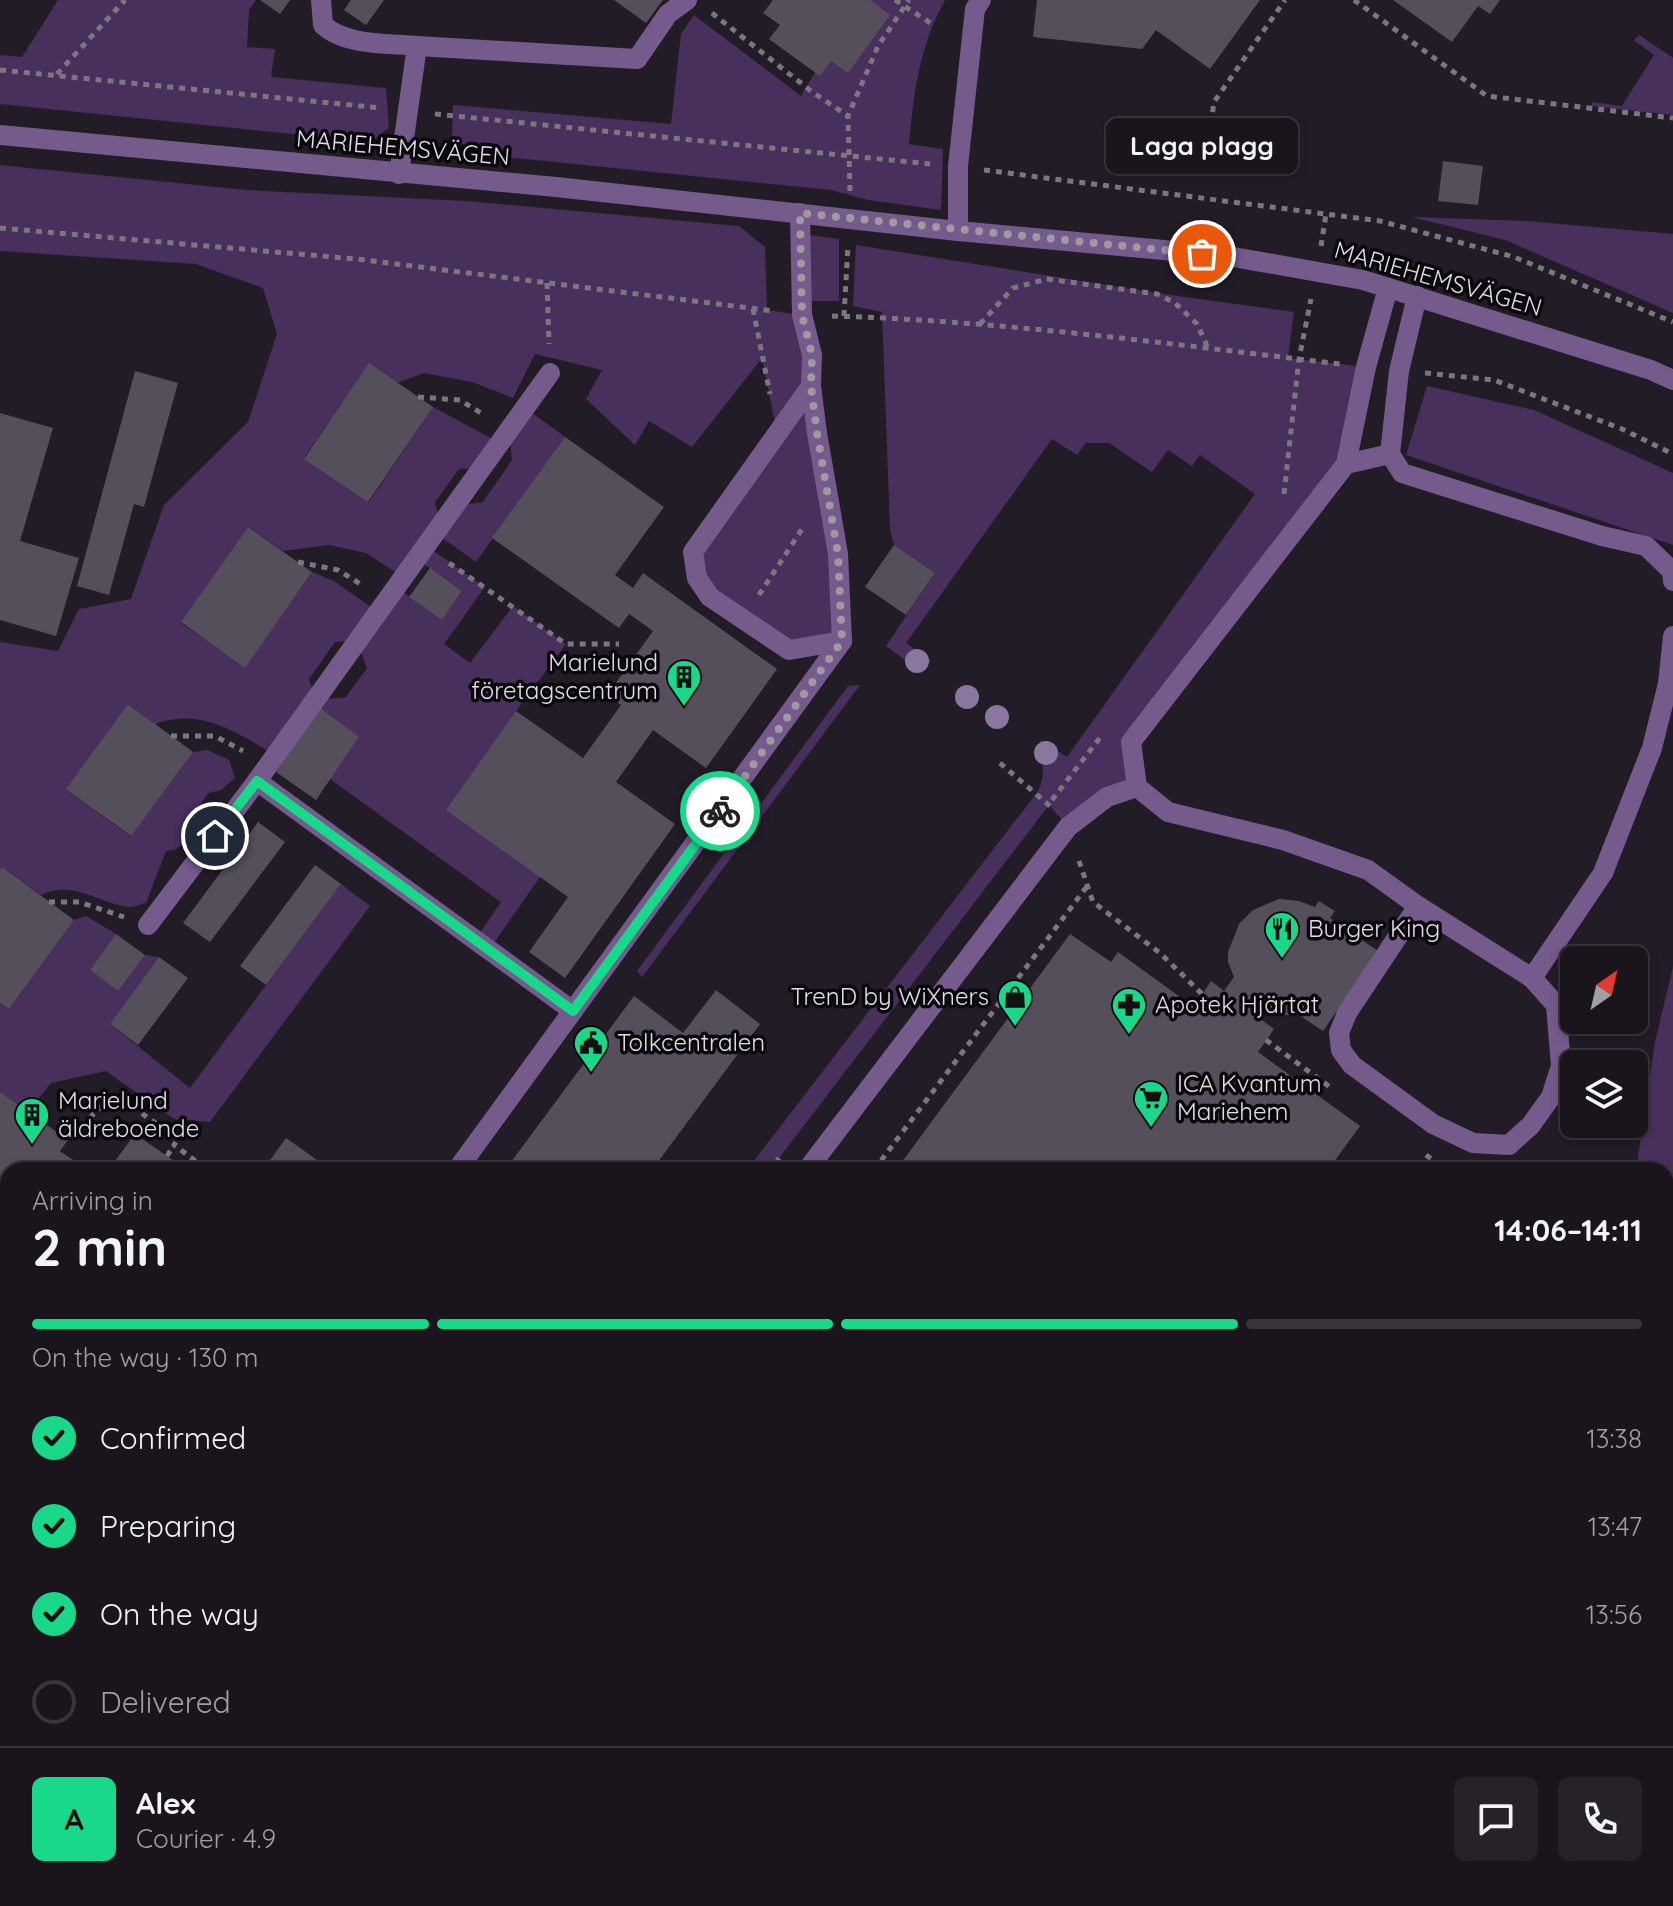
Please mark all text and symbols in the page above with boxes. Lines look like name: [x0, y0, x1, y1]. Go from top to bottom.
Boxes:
callout: Laga plagg: [1106, 118, 1298, 174]
street label: MARIEHEMSVÄGEN: [295, 123, 511, 171]
text: Laga plagg: [1130, 129, 1274, 162]
pin: [1168, 220, 1236, 288]
icon: bag: [1180, 232, 1224, 276]
street label: MARIEHEMSVÄGEN: [1331, 234, 1546, 322]
place label: Marielund företagscentrum: [471, 647, 658, 705]
building icon: Marielund företagscentrum: [665, 658, 703, 708]
courier: [680, 771, 760, 851]
icon: bike: [698, 789, 742, 833]
pin: [181, 802, 249, 870]
icon: home: [193, 814, 237, 858]
restaurant icon: Burger King: [1263, 910, 1301, 960]
place label: Burger King: [1308, 913, 1440, 943]
north arrow: [1560, 946, 1648, 1034]
map controls: [1560, 946, 1648, 1138]
shop icon: TrenD by WiXners: [996, 978, 1034, 1028]
place label: TrenD by WiXners: [790, 981, 989, 1011]
pharmacy icon: Apotek Hjärtat: [1110, 986, 1148, 1036]
place label: Apotek Hjärtat: [1155, 989, 1319, 1019]
public building icon: Tolkcentralen: [572, 1024, 610, 1074]
place label: Tolkcentralen: [617, 1027, 765, 1057]
button: layers: [1560, 1050, 1648, 1138]
place label: ICA Kvantum Mariehem: [1177, 1068, 1322, 1126]
supermarket icon: ICA Kvantum Mariehem: [1132, 1079, 1170, 1129]
place label: Marielund äldreboende: [58, 1085, 199, 1143]
building icon: Marielund äldreboende: [13, 1096, 51, 1146]
text: Arriving in: [32, 1184, 153, 1217]
text: 14:06–14:11: [1494, 1211, 1642, 1249]
text: 2 min: [32, 1214, 167, 1279]
text: On the way · 130 m: [32, 1341, 258, 1374]
icon: check: [32, 1416, 76, 1460]
text: Confirmed: [100, 1419, 246, 1457]
text: 13:38: [1586, 1422, 1642, 1455]
icon: check: [32, 1504, 76, 1548]
text: Preparing: [100, 1507, 236, 1545]
text: 13:47: [1588, 1510, 1642, 1543]
icon: check: [32, 1592, 76, 1636]
text: On the way: [100, 1595, 259, 1633]
text: 13:56: [1586, 1598, 1642, 1631]
text: Delivered: [100, 1683, 231, 1721]
button: chat: [1454, 1777, 1538, 1861]
button: phone: [1558, 1777, 1642, 1861]
text: Alex: [136, 1784, 195, 1822]
text: A: [64, 1800, 84, 1838]
text: Courier · 4.9: [136, 1822, 276, 1855]

